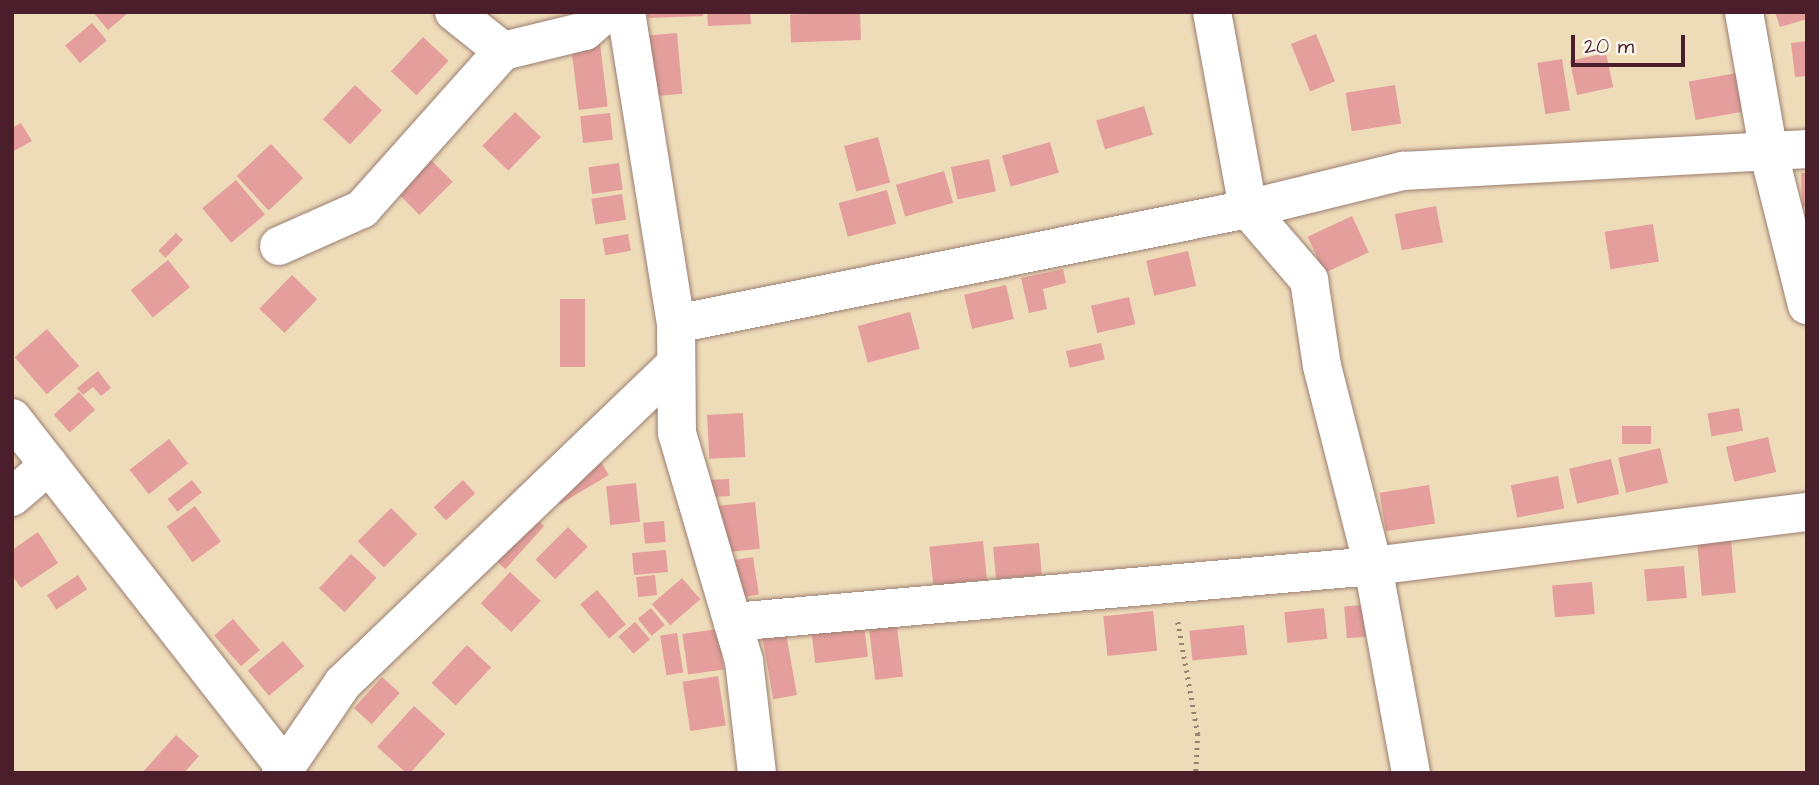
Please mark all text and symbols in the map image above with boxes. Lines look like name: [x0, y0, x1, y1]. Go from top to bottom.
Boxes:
scale bar: [1574, 21, 1688, 65]
text: 20 m: [1584, 32, 1634, 61]

